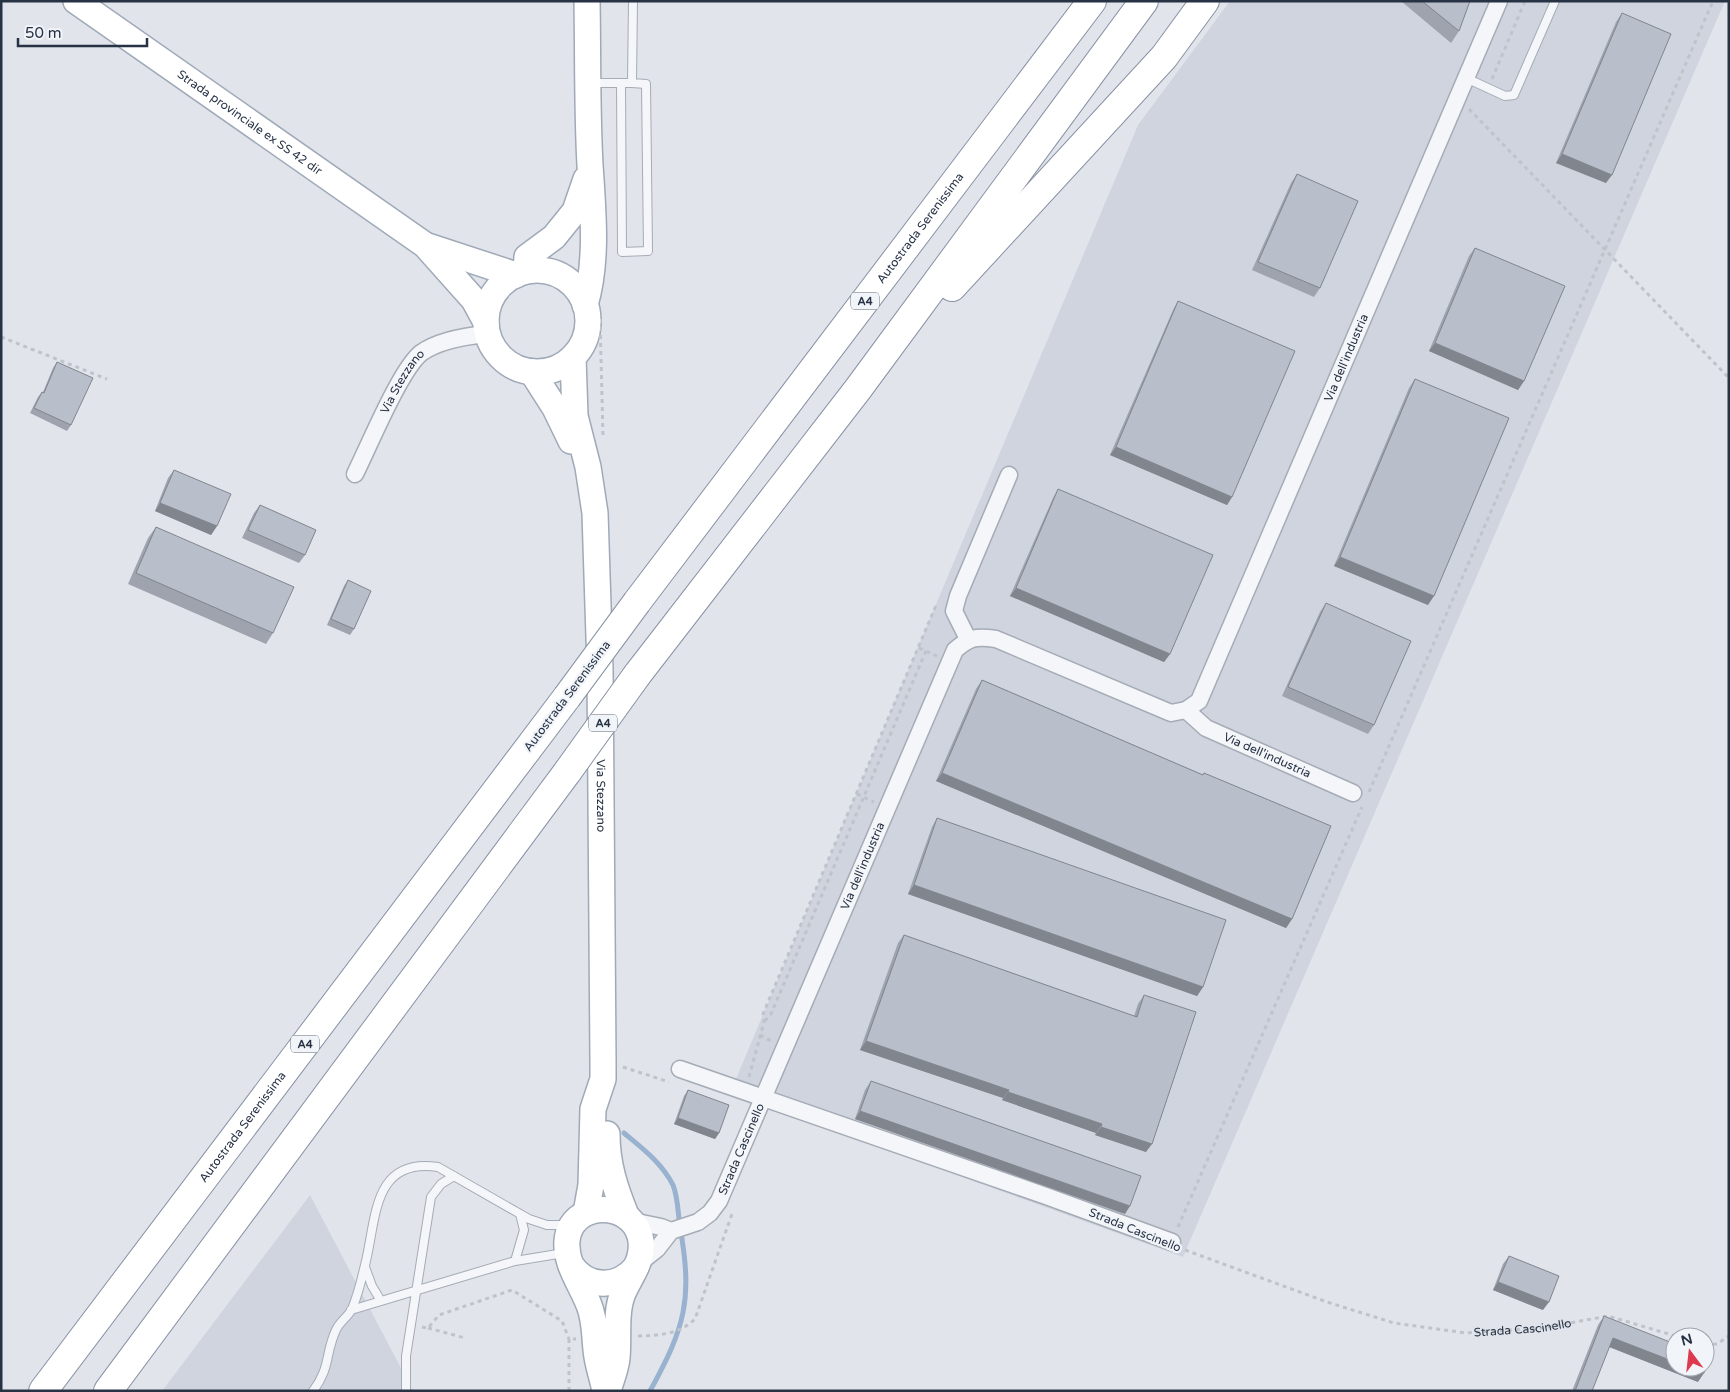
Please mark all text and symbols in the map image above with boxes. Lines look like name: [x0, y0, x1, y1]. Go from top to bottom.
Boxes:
scale bar: [18, 15, 146, 47]
text: 50 m: [25, 24, 62, 42]
street label: Strada provinciale ex SS 42 dir: [175, 67, 325, 178]
street label: Autostrada Serenissima: [874, 170, 966, 286]
road number: A4: [851, 292, 879, 310]
street label: Via dell'industria: [1321, 312, 1371, 404]
street label: Via Stezzano: [377, 346, 427, 416]
street label: Autostrada Serenissima: [521, 638, 613, 754]
road number: A4: [589, 714, 617, 731]
street label: Via dell'industria: [1222, 730, 1313, 781]
street label: Via Stezzano: [594, 759, 608, 832]
street label: Via dell'industria: [838, 820, 887, 912]
road number: A4: [291, 1036, 319, 1052]
street label: Autostrada Serenissima: [196, 1069, 289, 1185]
street label: Strada Cascinello: [715, 1101, 767, 1197]
street label: Strada Cascinello: [1087, 1205, 1183, 1255]
street label: Strada Cascinello: [1473, 1316, 1573, 1339]
north arrow: [1665, 1327, 1715, 1377]
text: N: [1679, 1330, 1694, 1350]

